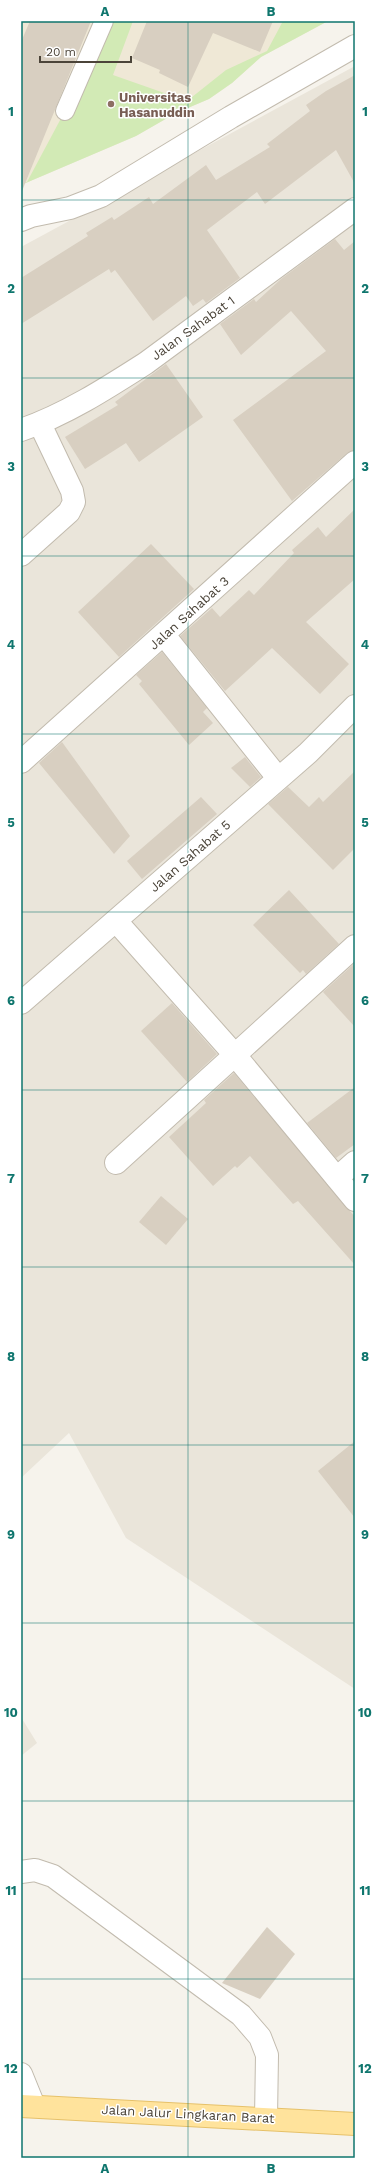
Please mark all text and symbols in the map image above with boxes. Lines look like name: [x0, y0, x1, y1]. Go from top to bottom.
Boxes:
text: A: [101, 4, 110, 19]
text: B: [267, 4, 276, 19]
scale bar: [40, 38, 131, 64]
text: 20 m: [46, 45, 76, 59]
place label: Universitas Hasanuddin: [119, 90, 195, 120]
marker: Universitas Hasanuddin: [106, 99, 116, 109]
text: 1: [8, 104, 14, 119]
text: 1: [362, 104, 368, 119]
text: 2: [7, 281, 15, 296]
text: 2: [361, 281, 369, 296]
street label: Jalan Sahabat 1: [148, 293, 238, 363]
text: 3: [7, 459, 15, 474]
text: 3: [361, 459, 369, 474]
street label: Jalan Sahabat 3: [146, 573, 232, 653]
text: 4: [7, 637, 16, 652]
text: 4: [361, 637, 370, 652]
text: 5: [7, 815, 15, 830]
text: 5: [361, 815, 369, 830]
street label: Jalan Sahabat 5: [147, 817, 233, 895]
text: 6: [7, 993, 15, 1008]
text: 6: [361, 993, 369, 1008]
text: 7: [7, 1171, 15, 1186]
text: 7: [361, 1171, 369, 1186]
text: 8: [7, 1349, 15, 1364]
text: 8: [361, 1349, 369, 1364]
text: 9: [7, 1527, 15, 1542]
text: 9: [361, 1527, 369, 1542]
text: 10: [4, 1705, 18, 1720]
text: 10: [358, 1705, 372, 1720]
text: 11: [5, 1883, 17, 1898]
text: 11: [359, 1883, 371, 1898]
text: 12: [4, 2061, 18, 2076]
text: 12: [358, 2061, 372, 2076]
street label: Jalan Jalur Lingkaran Barat: [101, 2102, 275, 2126]
text: A: [101, 2161, 110, 2176]
text: B: [267, 2161, 276, 2176]

